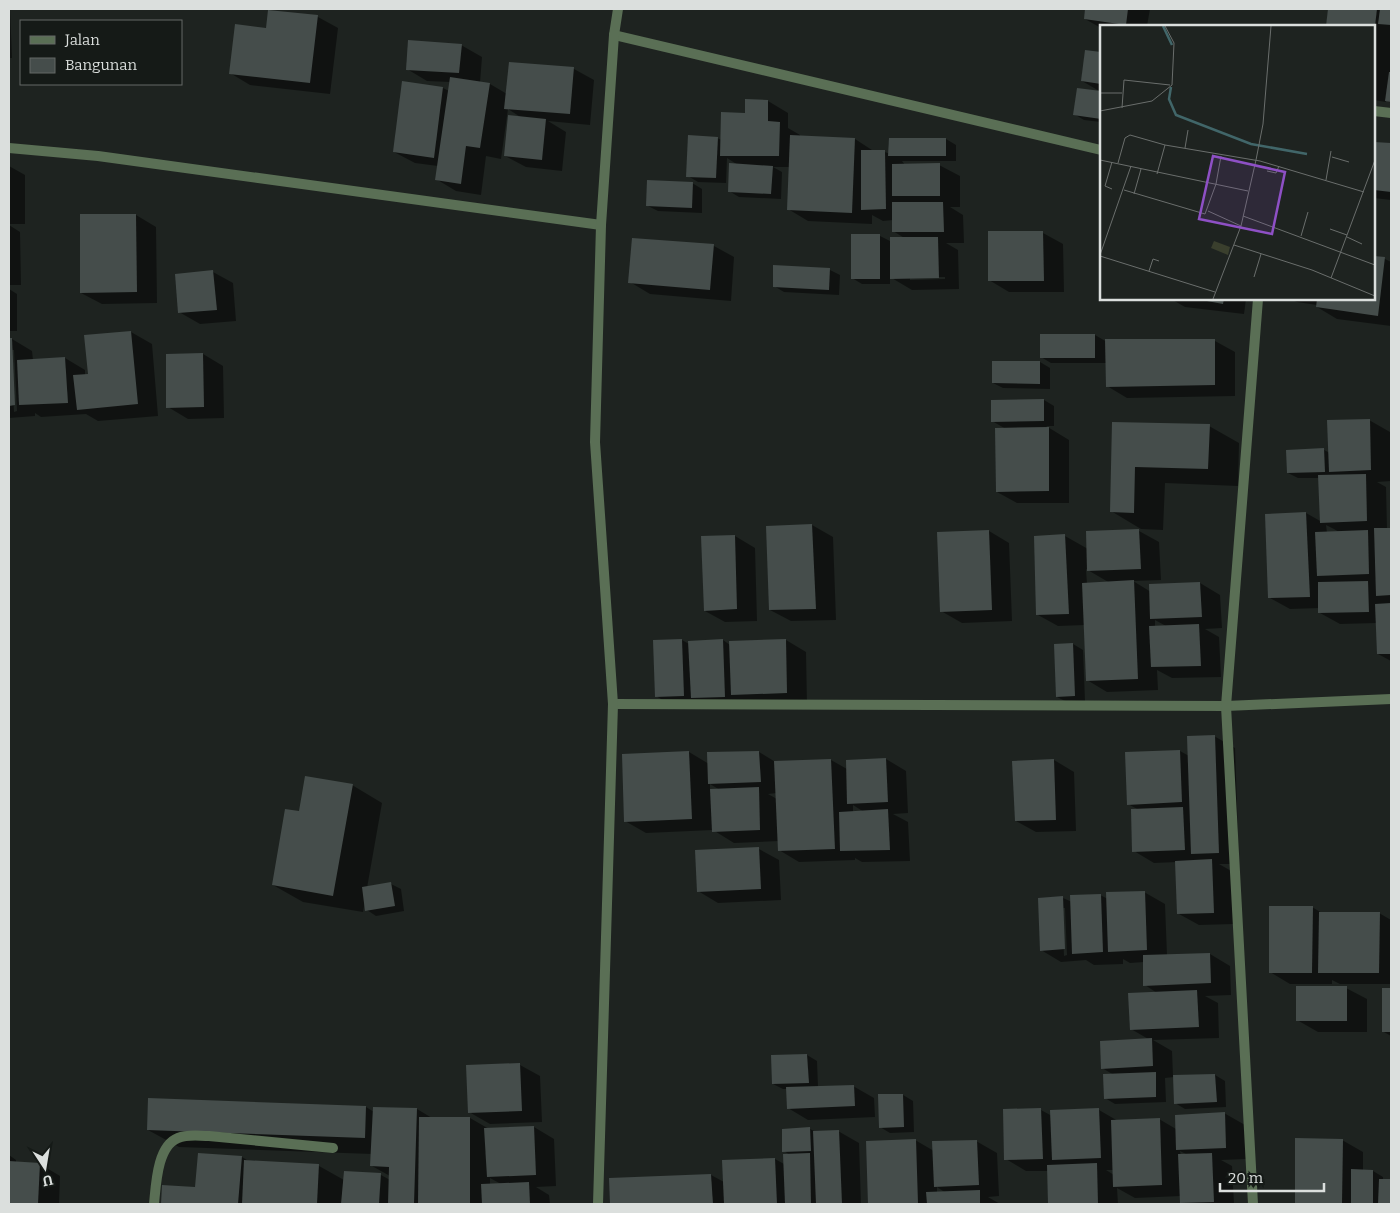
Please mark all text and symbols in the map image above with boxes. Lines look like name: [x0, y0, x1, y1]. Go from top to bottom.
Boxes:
legend: [20, 20, 182, 85]
inset map: [1100, 25, 1375, 300]
text: Jalan: [64, 31, 100, 49]
text: Bangunan: [65, 56, 137, 74]
north arrow: [20, 1143, 70, 1193]
scale bar: [1220, 1160, 1324, 1192]
text: 20 m: [1228, 1169, 1264, 1187]
text: U: [40, 1171, 54, 1190]

